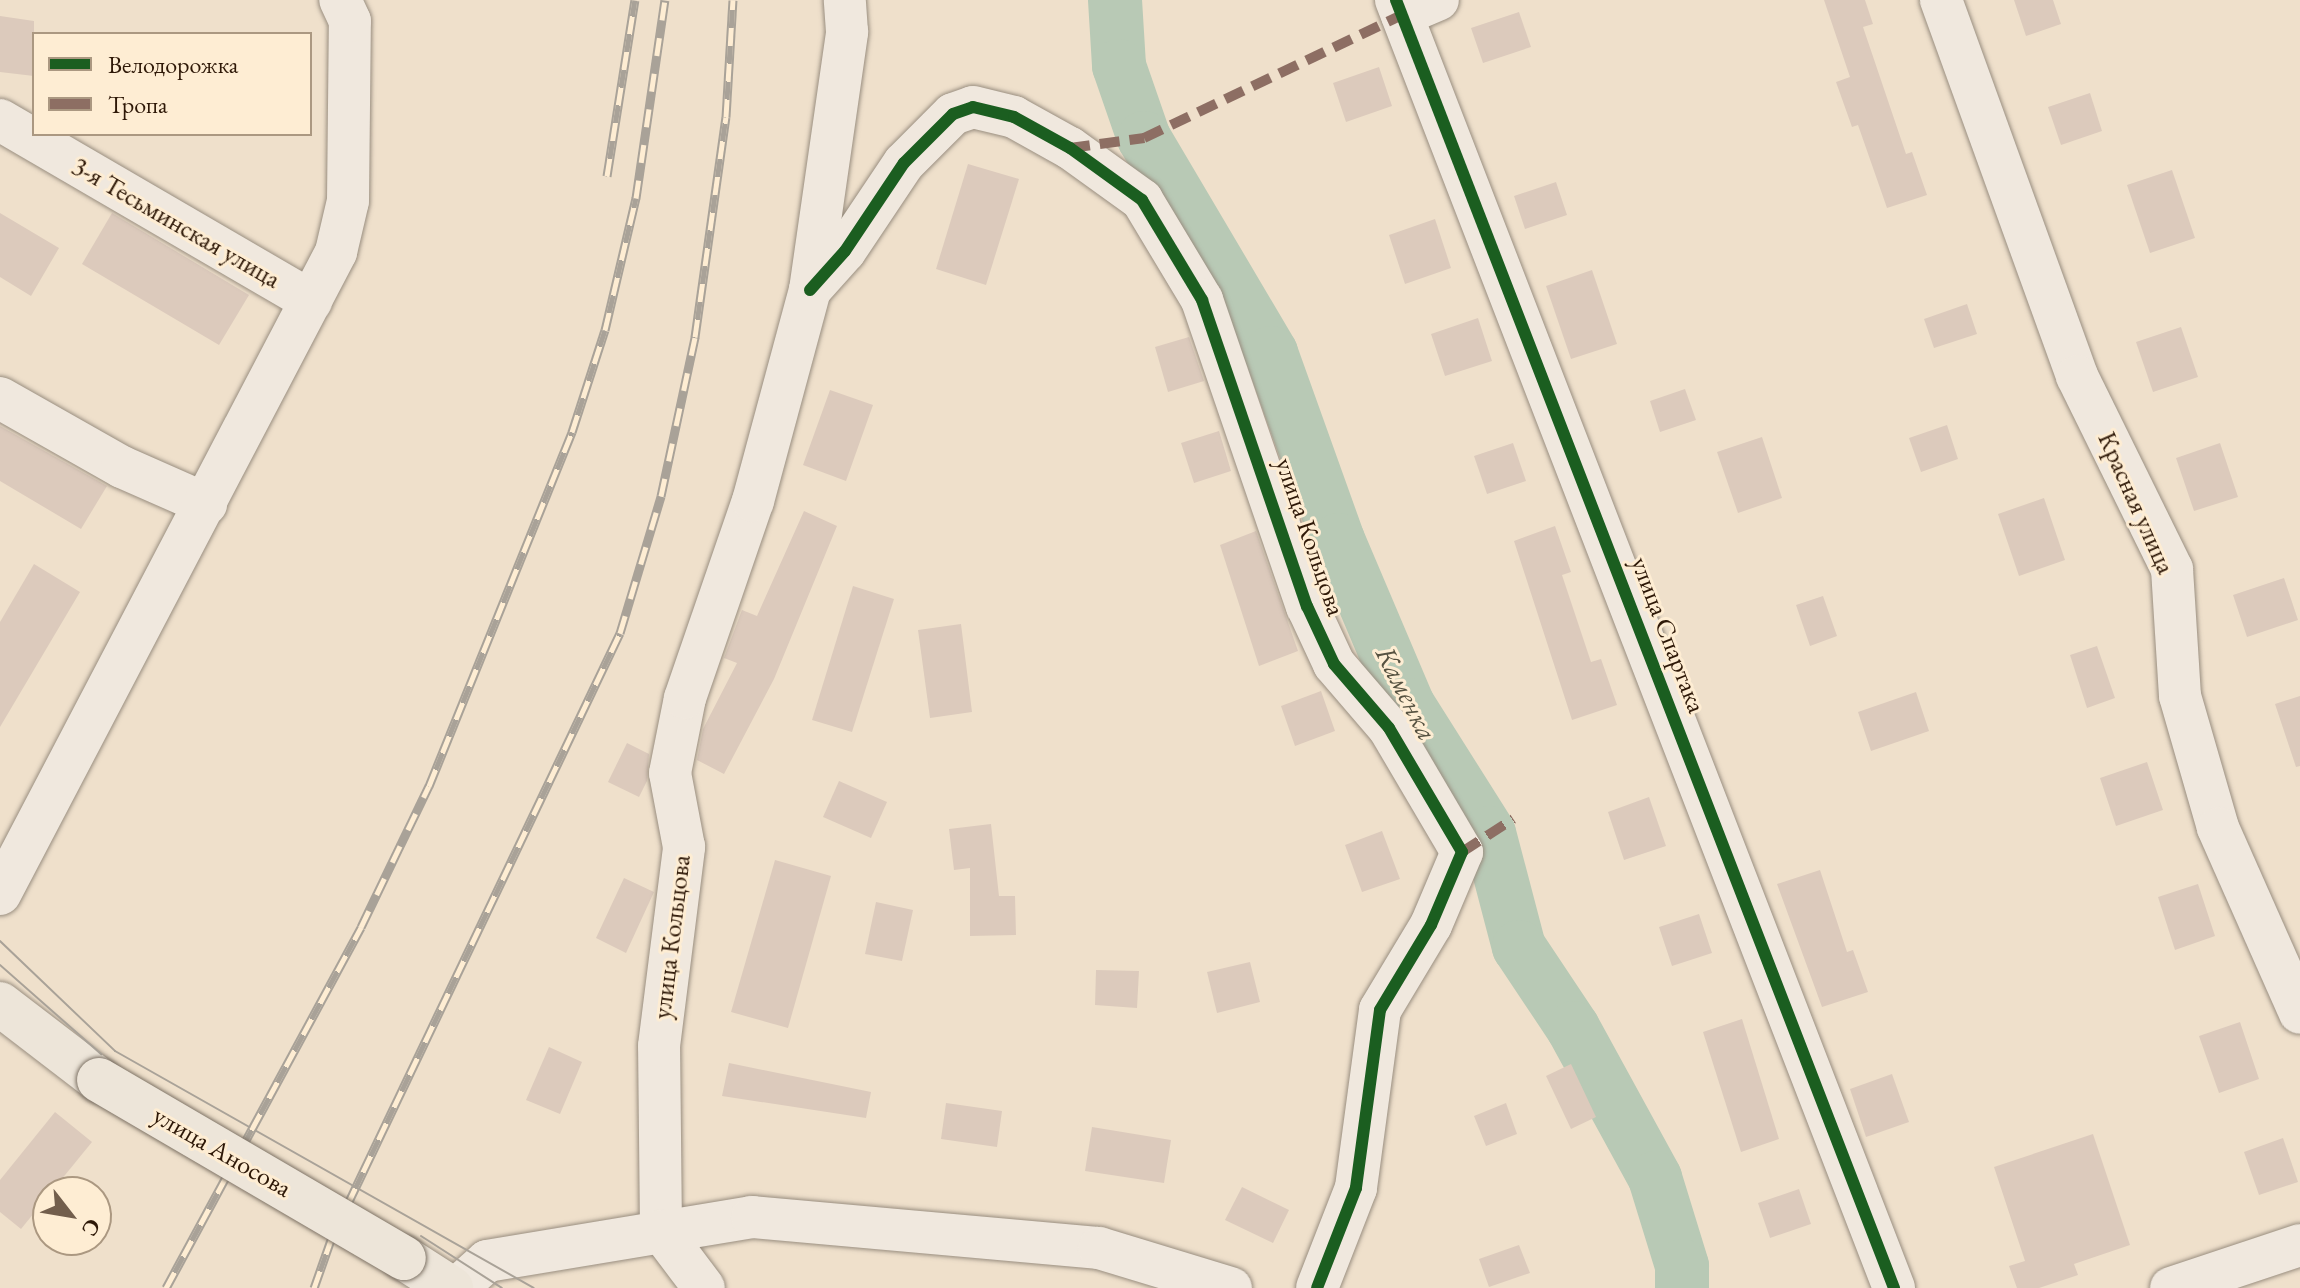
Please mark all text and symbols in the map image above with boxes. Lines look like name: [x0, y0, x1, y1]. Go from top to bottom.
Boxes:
legend: [32, 32, 312, 136]
text: Велодорожка: [108, 49, 238, 80]
text: Тропа: [108, 89, 168, 120]
street label: 3-я Тесьминская улица: [66, 151, 286, 295]
street label: Красная улица: [2091, 427, 2181, 579]
street label: улица Кольцова: [1268, 454, 1352, 620]
street label: улица Спартака: [1624, 553, 1712, 717]
water label: Каменка: [1369, 640, 1445, 746]
street label: улица Кольцова: [646, 853, 698, 1021]
street label: улица Аносова: [147, 1100, 297, 1204]
north arrow: [32, 1176, 112, 1256]
text: С: [75, 1213, 108, 1242]

